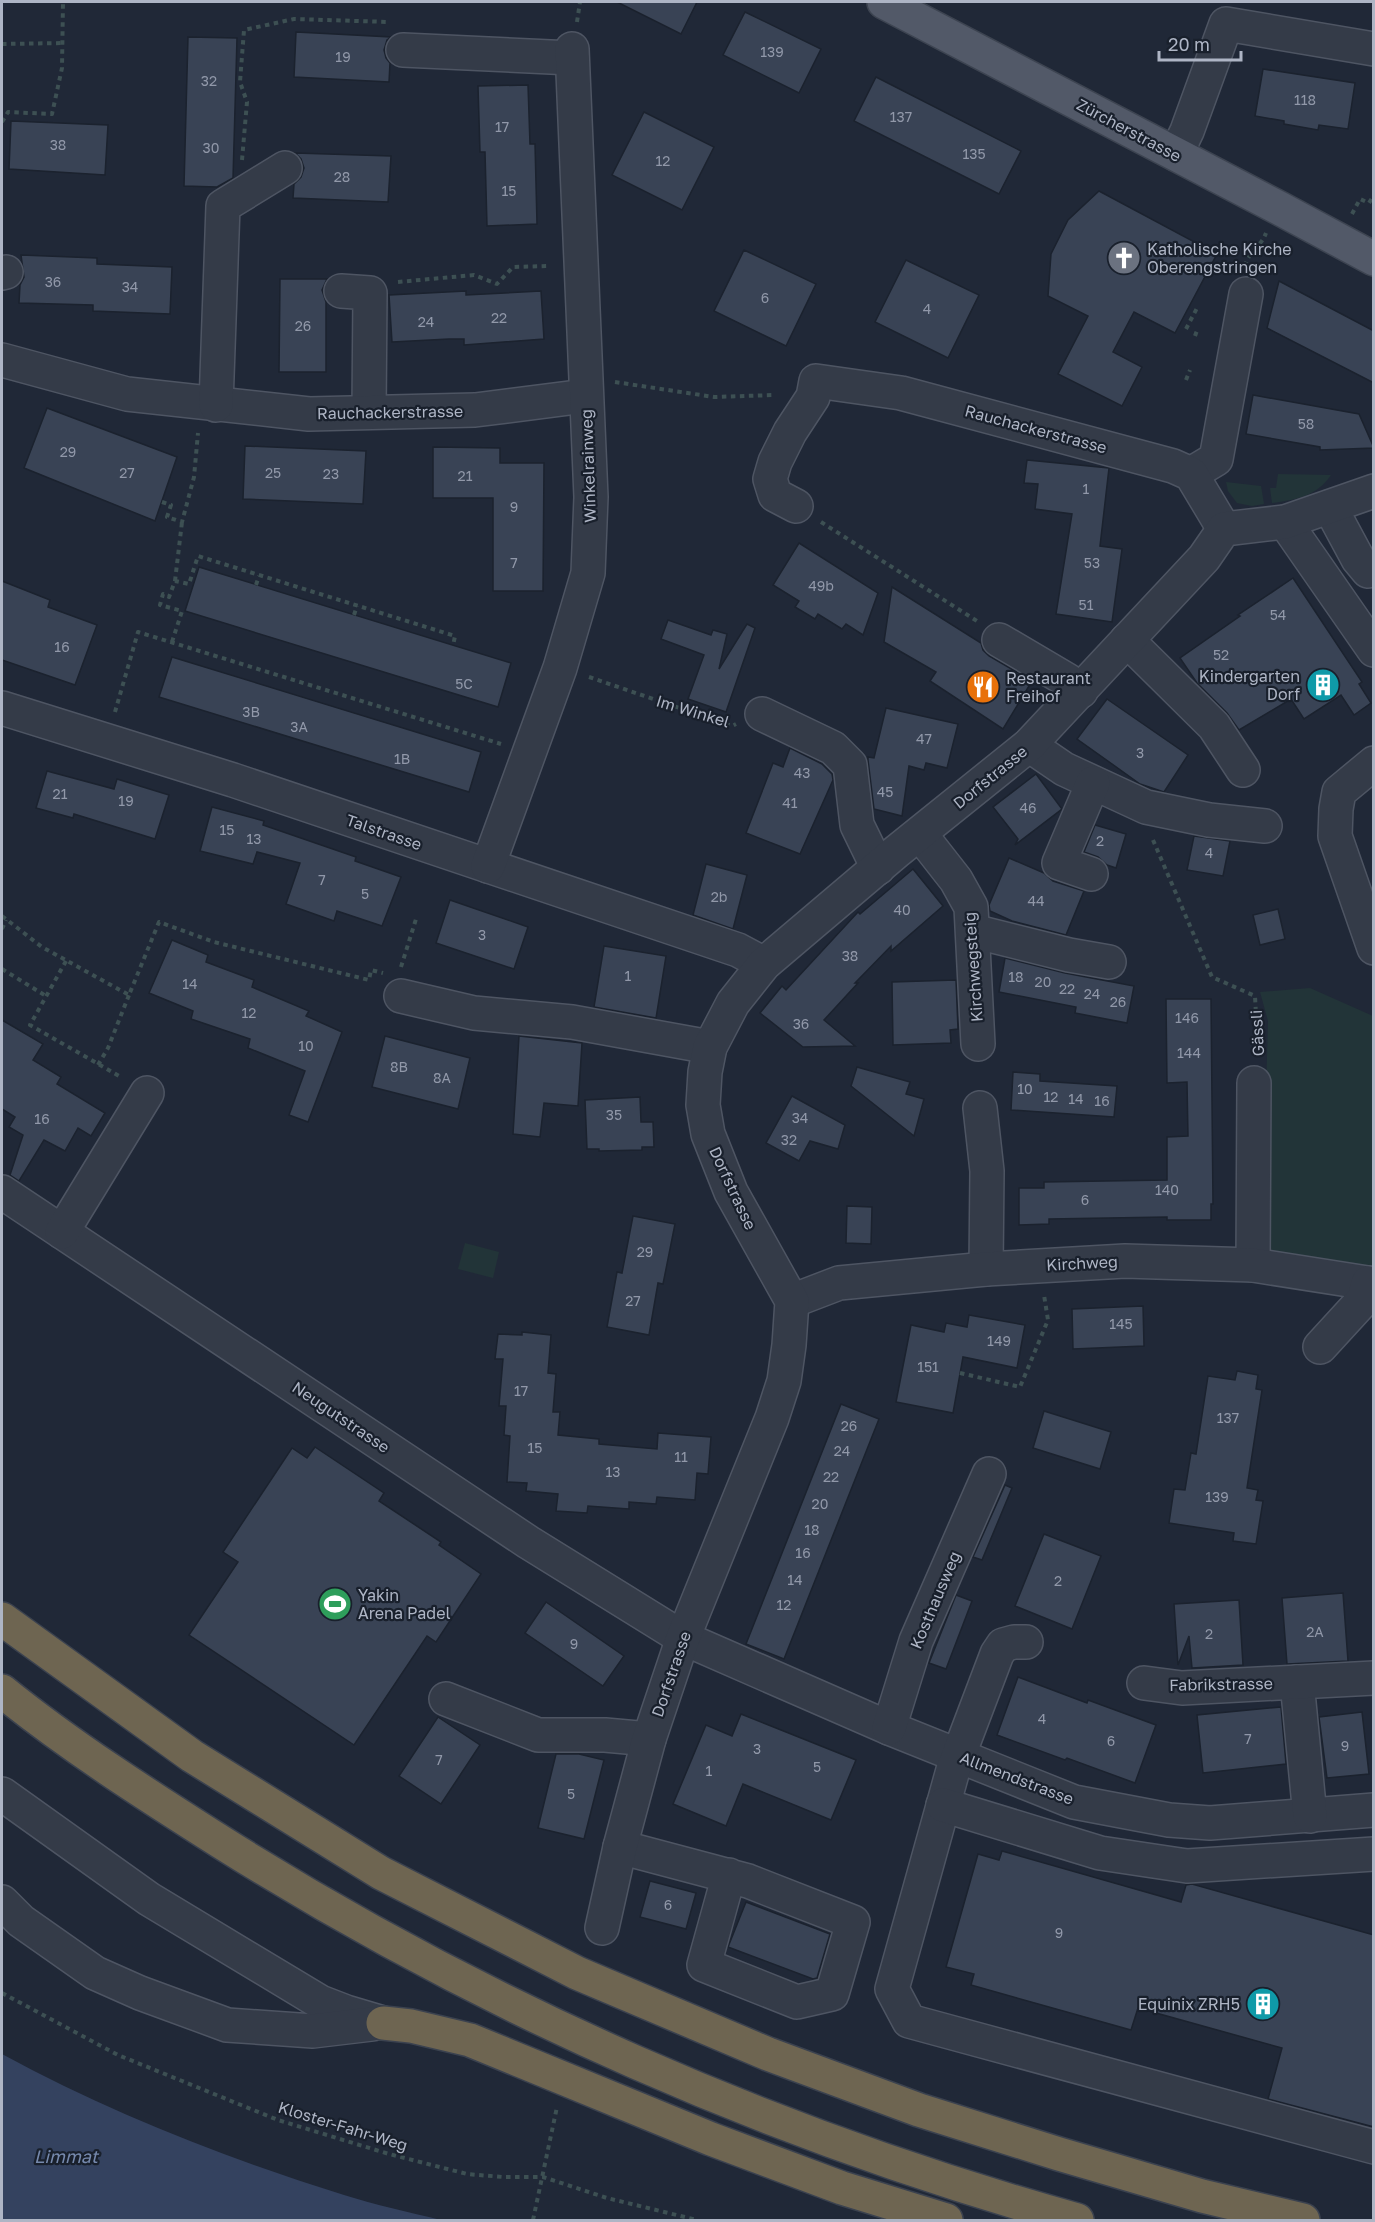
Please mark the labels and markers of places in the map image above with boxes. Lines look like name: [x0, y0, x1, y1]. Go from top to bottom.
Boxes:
place label: Katholische Kirche Oberengstringen: [1147, 239, 1292, 277]
church icon: Katholische Kirche Oberengstringen: [1106, 240, 1142, 276]
place label: Kindergarten Dorf: [1199, 666, 1300, 704]
building icon: Kindergarten Dorf: [1305, 667, 1341, 703]
place label: Restaurant Freihof: [1006, 668, 1091, 706]
restaurant icon: Restaurant Freihof: [965, 669, 1001, 705]
place label: Yakin Arena Padel: [358, 1585, 451, 1623]
sports icon: Yakin Arena Padel: [317, 1586, 353, 1622]
building icon: Equinix ZRH5: [1245, 1986, 1281, 2022]
place label: Equinix ZRH5: [1138, 1994, 1240, 2014]

